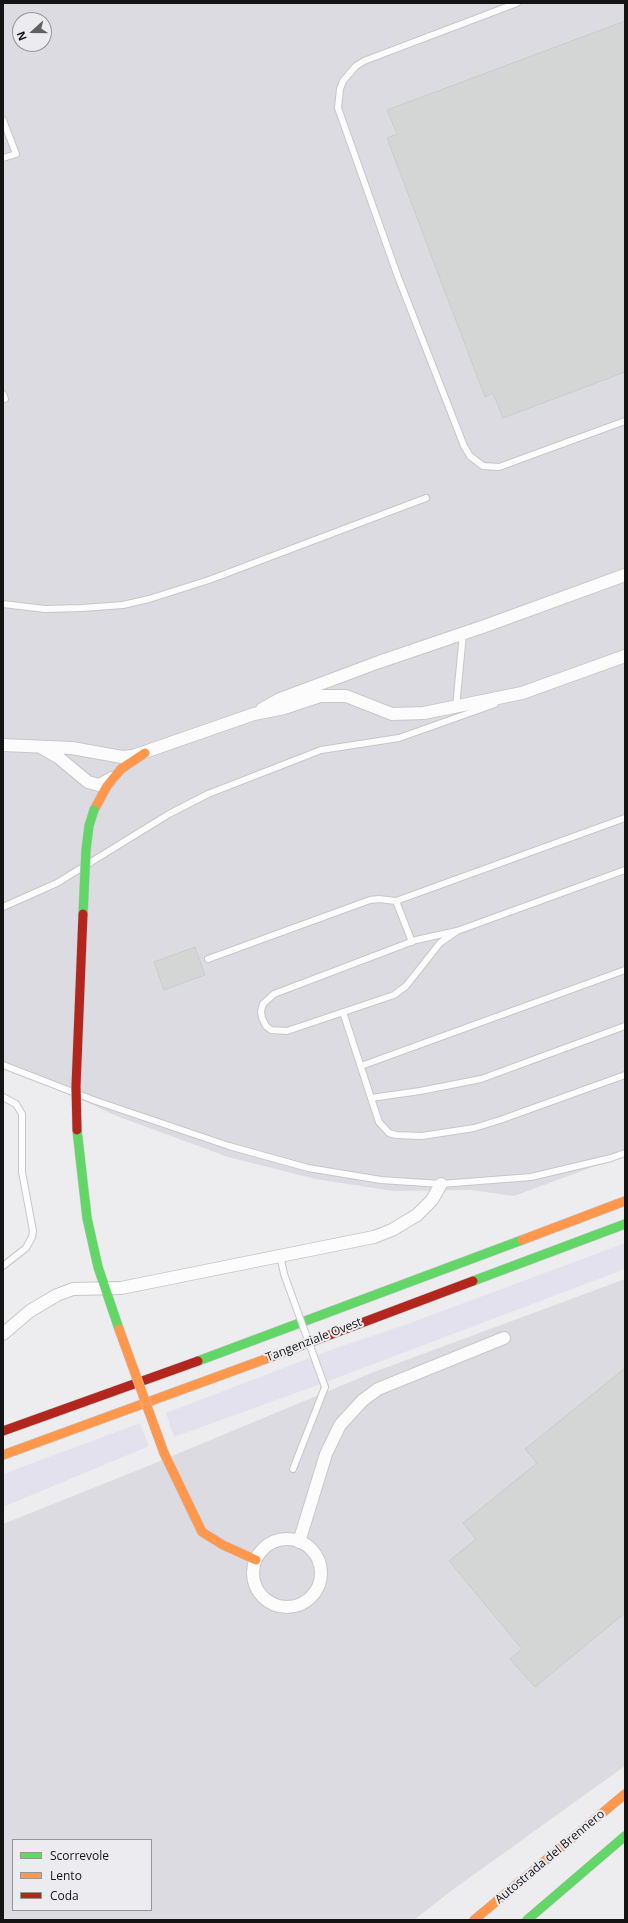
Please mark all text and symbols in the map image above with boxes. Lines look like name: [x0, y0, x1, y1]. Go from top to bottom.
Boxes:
north arrow: [12, 12, 52, 52]
text: N: [13, 29, 30, 43]
street label: Tangenziale Ovest: [264, 1315, 364, 1365]
street label: Autostrada del Brennero: [492, 1807, 608, 1907]
legend: [12, 1839, 152, 1911]
text: Scorrevole: [50, 1847, 109, 1864]
text: Lento: [50, 1867, 82, 1884]
text: Coda: [50, 1887, 79, 1904]

